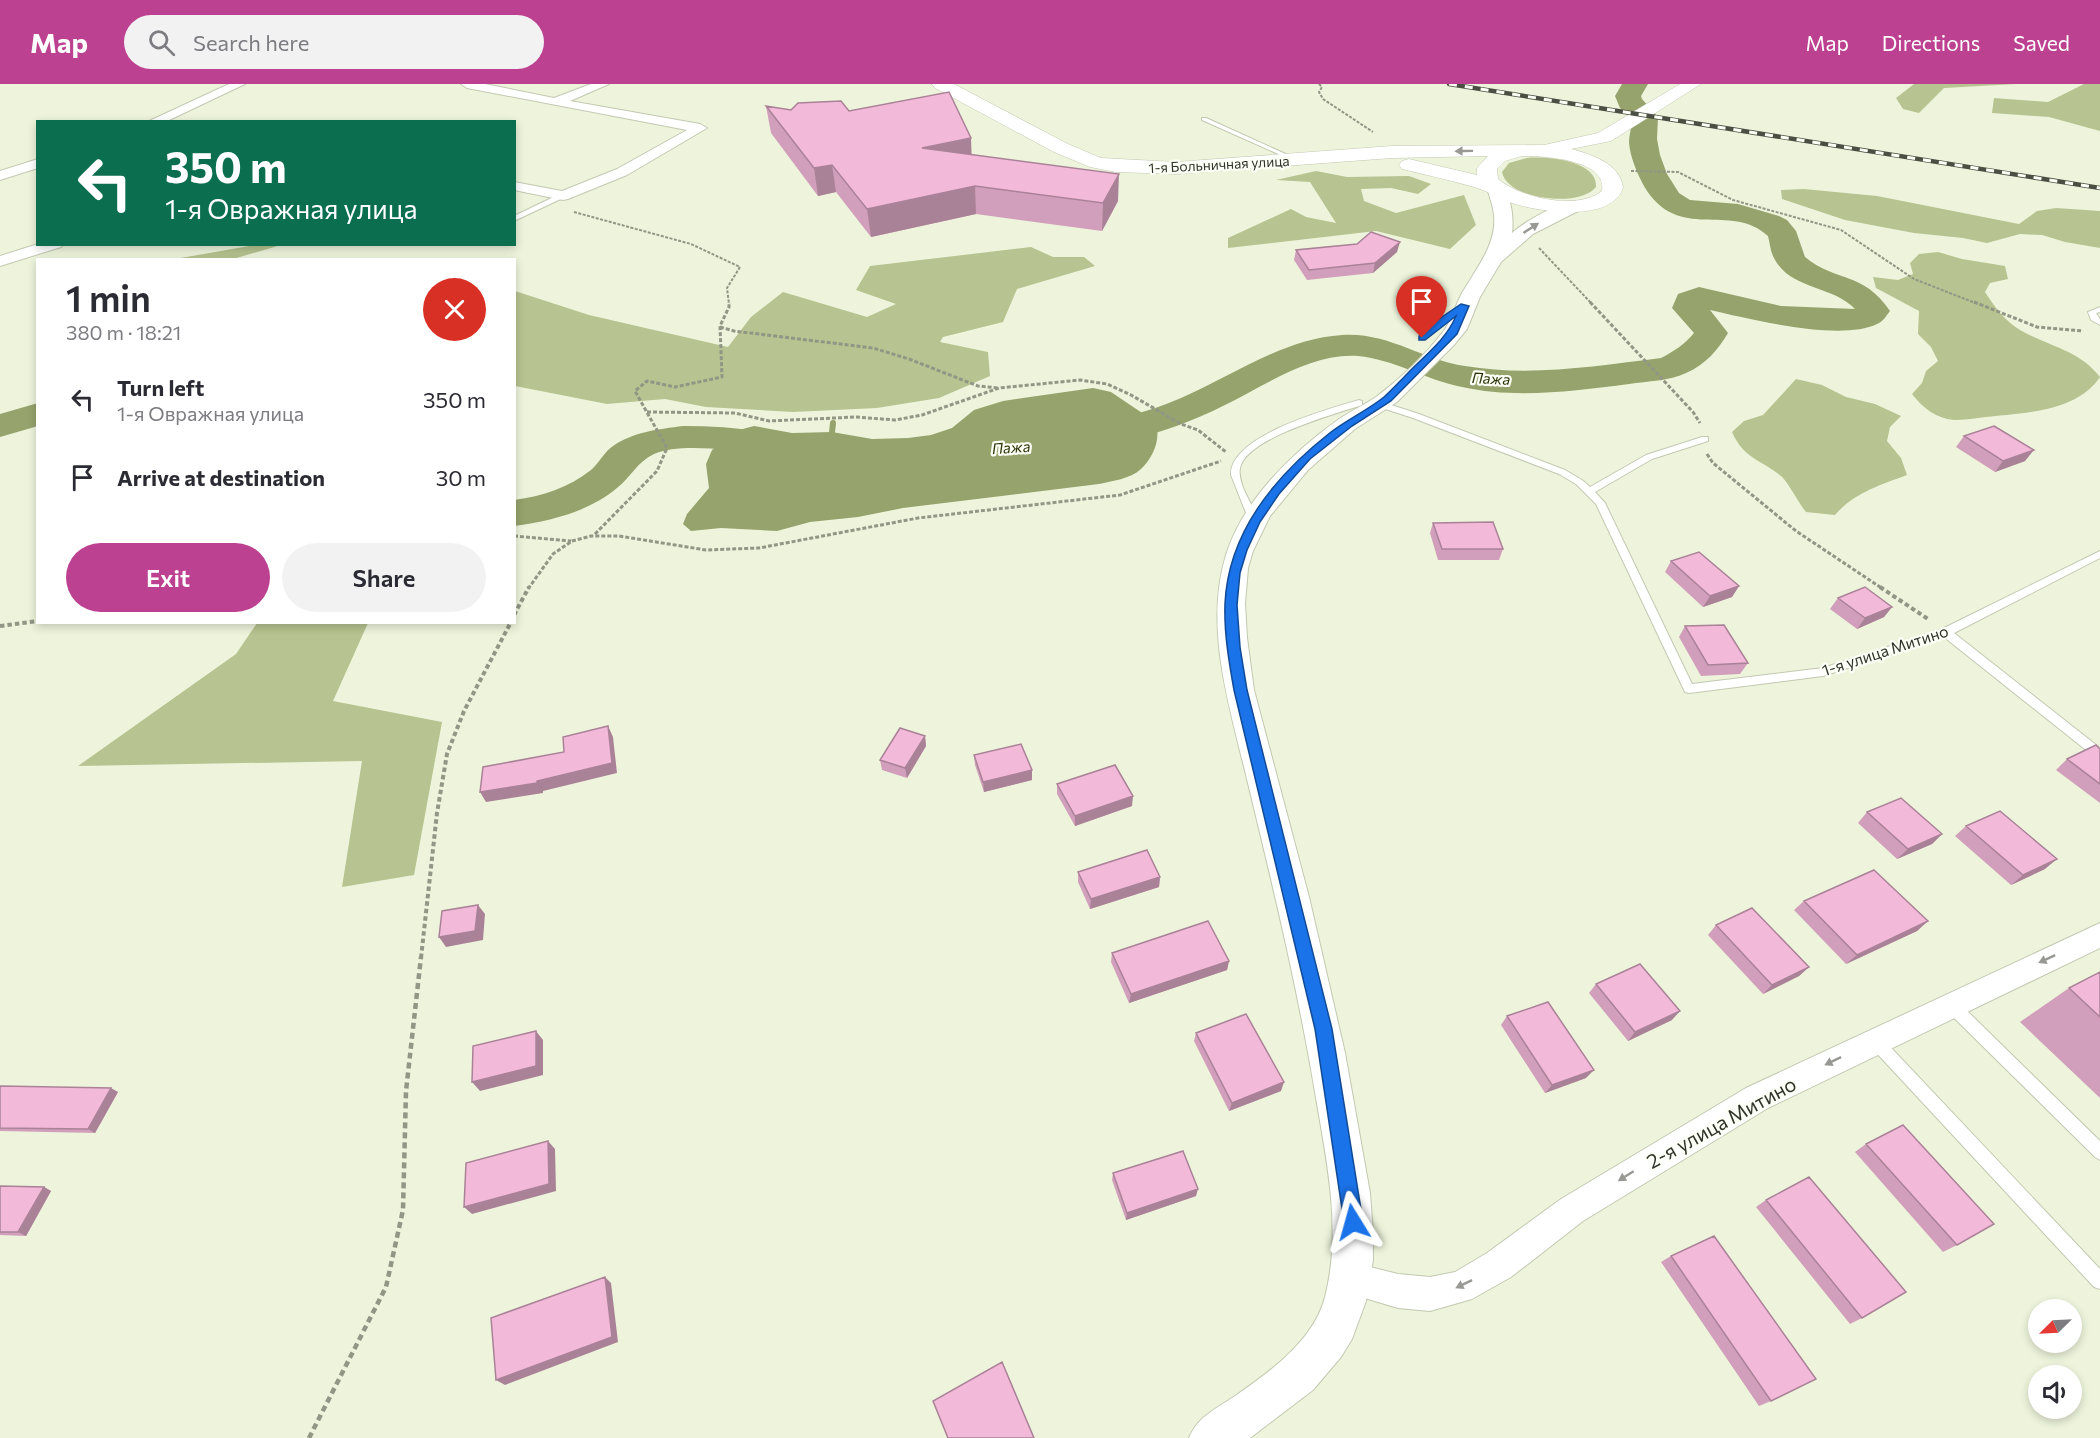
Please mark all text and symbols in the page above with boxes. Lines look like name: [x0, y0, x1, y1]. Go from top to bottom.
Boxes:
search box: [124, 15, 544, 69]
text: Map: [30, 25, 88, 59]
icon: search: [145, 26, 178, 59]
text: Search here: [193, 29, 309, 56]
text: Map: [1806, 30, 1849, 55]
text: Directions: [1882, 30, 1980, 55]
text: Saved: [2013, 30, 2070, 55]
text: 350 m: [165, 140, 287, 192]
icon: left: [66, 144, 144, 222]
one-way arrow: [1454, 146, 1473, 156]
street label: 1-я Больничная улица: [1148, 152, 1290, 176]
text: 1-я Овражная улица: [165, 192, 417, 225]
one-way arrow: [1523, 223, 1539, 234]
text: 1 min: [66, 275, 151, 319]
pin: [1396, 276, 1447, 338]
button: close: [423, 278, 486, 341]
icon: arrive: [1405, 285, 1438, 318]
text: 380 m · 18:21: [66, 320, 181, 344]
water label: Пажа: [1471, 368, 1511, 388]
text: Turn left: [117, 374, 204, 401]
icon: left: [66, 383, 99, 416]
text: 350 m: [423, 386, 486, 413]
text: 1-я Овражная улица: [117, 401, 304, 425]
water label: Пажа: [991, 437, 1031, 457]
icon: arrive: [66, 461, 99, 494]
text: Arrive at destination: [117, 464, 325, 491]
text: 30 m: [436, 464, 486, 491]
button: Exit: [66, 543, 270, 612]
button: Share: [282, 543, 486, 612]
street label: 1-я улица Митино: [1819, 621, 1951, 679]
one-way arrow: [2039, 955, 2056, 964]
one-way arrow: [1824, 1056, 1841, 1066]
street label: 2-я улица Митино: [1642, 1071, 1800, 1173]
one-way arrow: [1618, 1171, 1634, 1182]
position arrow: [1321, 1190, 1385, 1254]
one-way arrow: [1455, 1279, 1472, 1289]
north arrow: [2028, 1299, 2082, 1353]
map controls: [2028, 1299, 2082, 1419]
button: sound: [2028, 1365, 2082, 1419]

